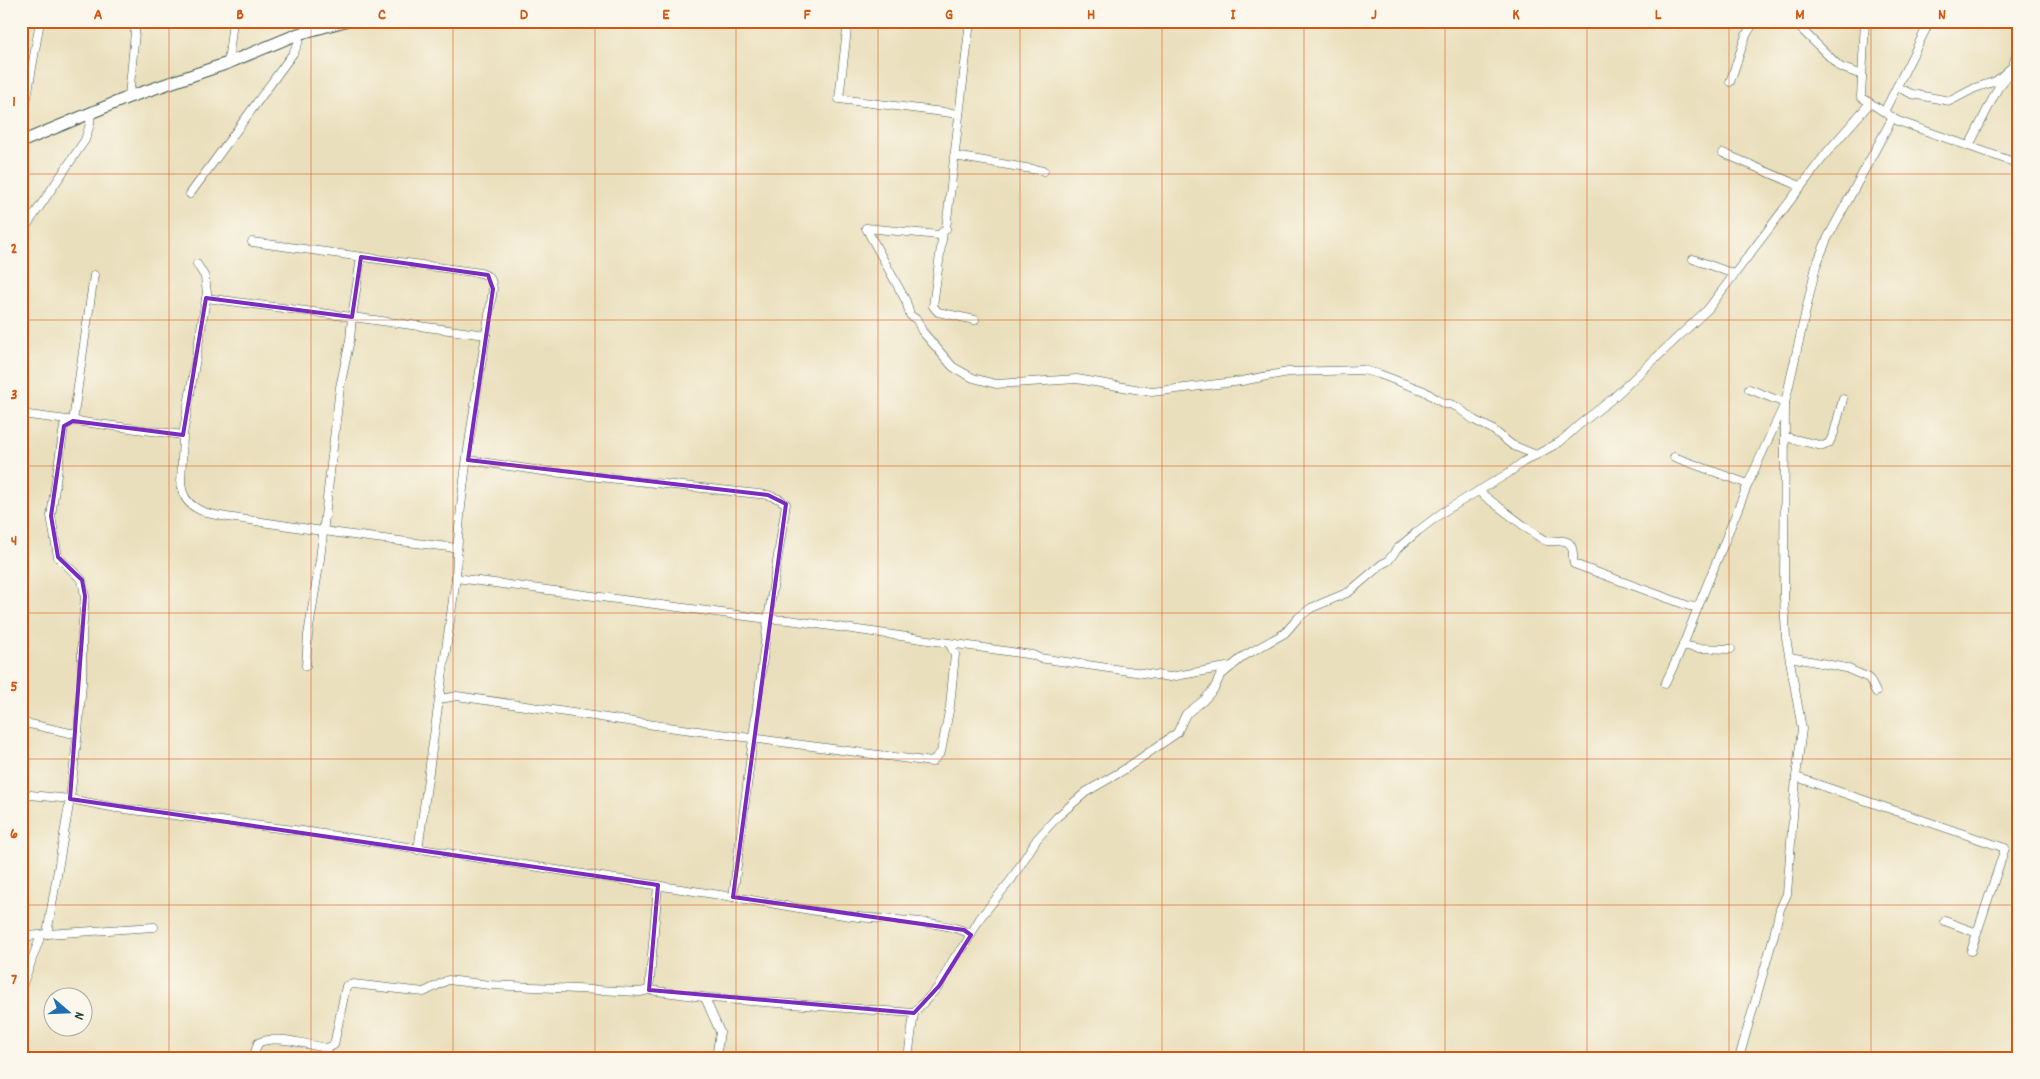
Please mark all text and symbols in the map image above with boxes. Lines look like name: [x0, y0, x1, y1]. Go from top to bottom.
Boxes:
text: A: [94, 4, 103, 27]
text: B: [236, 4, 244, 27]
text: C: [378, 4, 386, 27]
text: D: [520, 4, 529, 27]
text: E: [662, 4, 670, 27]
text: F: [803, 4, 811, 27]
text: G: [945, 4, 953, 27]
text: H: [1087, 4, 1095, 27]
text: I: [1231, 4, 1237, 27]
text: J: [1371, 4, 1377, 27]
text: K: [1512, 4, 1520, 27]
text: L: [1655, 4, 1662, 27]
text: M: [1795, 4, 1805, 27]
text: N: [1938, 4, 1946, 27]
text: 1: [12, 91, 16, 114]
text: 2: [11, 238, 18, 261]
text: 3: [10, 384, 18, 407]
text: 4: [11, 530, 17, 553]
text: 5: [10, 676, 18, 699]
text: 6: [10, 823, 18, 846]
text: 7: [11, 969, 17, 992]
north arrow: [42, 986, 92, 1036]
text: N: [68, 1009, 89, 1022]

